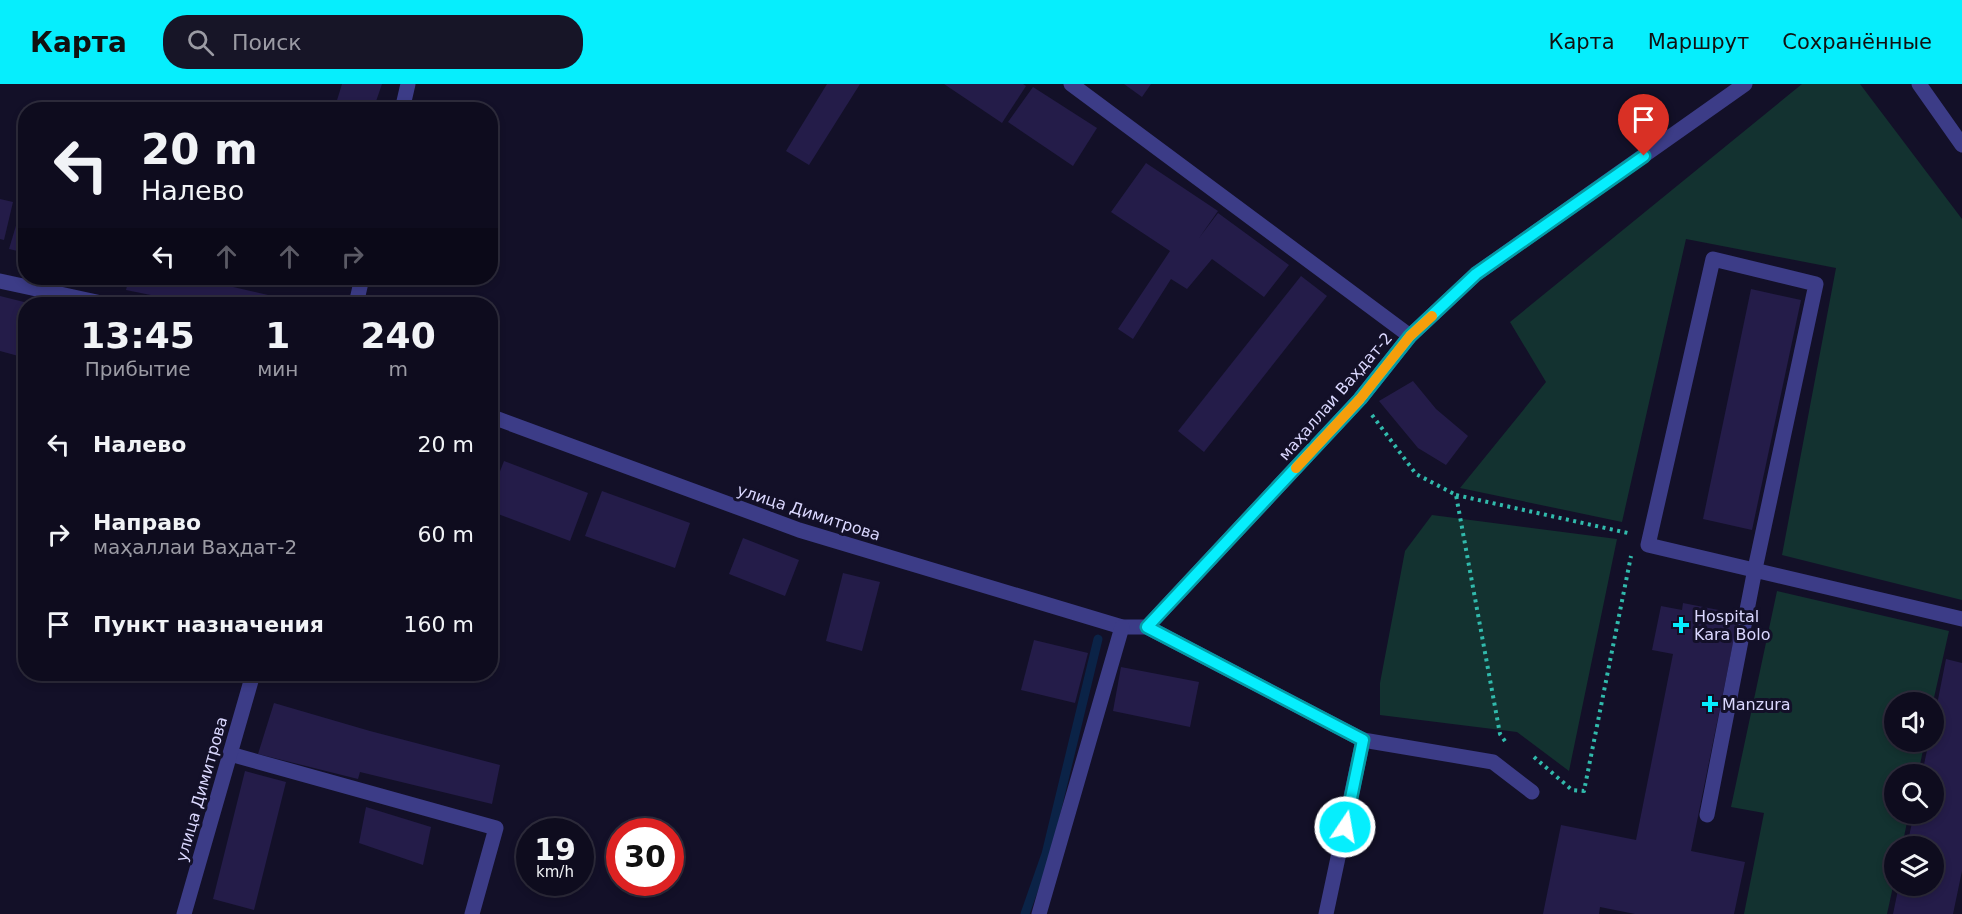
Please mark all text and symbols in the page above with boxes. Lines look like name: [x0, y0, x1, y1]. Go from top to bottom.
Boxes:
search box: [163, 15, 583, 69]
text: Карта: [30, 26, 127, 59]
icon: search: [184, 26, 217, 59]
text: Поиск: [232, 30, 302, 55]
text: Карта: [1549, 30, 1615, 54]
text: Маршрут: [1648, 30, 1749, 54]
text: Сохранённые: [1782, 30, 1932, 54]
pin: [1618, 94, 1669, 156]
icon: arrive: [1627, 103, 1660, 136]
text: 20 m: [141, 125, 258, 174]
icon: left: [42, 126, 120, 204]
text: Налево: [141, 175, 244, 206]
icon: left: [147, 240, 180, 273]
icon: ahead: [210, 240, 243, 273]
icon: ahead: [273, 240, 306, 273]
icon: right: [336, 240, 369, 273]
text: 13:45: [80, 315, 195, 356]
text: 1: [265, 315, 290, 356]
text: 240: [361, 315, 436, 356]
street label: маҳаллаи Ваҳдат-2: [1275, 328, 1396, 464]
text: Прибытие: [85, 357, 190, 381]
text: мин: [257, 357, 298, 381]
text: m: [388, 357, 408, 381]
icon: left: [42, 428, 75, 461]
text: Налево: [93, 432, 186, 457]
text: 20 m: [418, 432, 474, 457]
street label: улица Димитрова: [735, 480, 883, 545]
text: Направо: [93, 510, 201, 535]
icon: right: [42, 518, 75, 551]
text: 60 m: [418, 522, 474, 547]
text: маҳаллаи Ваҳдат-2: [93, 535, 297, 559]
place label: Hospital Kara Bolo: [1694, 607, 1770, 644]
icon: arrive: [42, 608, 75, 641]
text: Пункт назначения: [93, 612, 324, 637]
text: 160 m: [404, 612, 474, 637]
marker: Hospital Kara Bolo: [1672, 616, 1690, 634]
map controls: [1884, 692, 1944, 896]
button: sound: [1884, 692, 1944, 752]
place label: Manzura: [1722, 695, 1791, 714]
marker: Manzura: [1703, 697, 1717, 711]
street label: улица Димитрова: [172, 715, 231, 864]
button: search: [1884, 764, 1944, 824]
position arrow: [1313, 795, 1377, 859]
speed limit sign: 30: [606, 818, 684, 896]
text: 19: [534, 832, 576, 867]
button: layers: [1884, 836, 1944, 896]
text: km/h: [536, 863, 574, 881]

